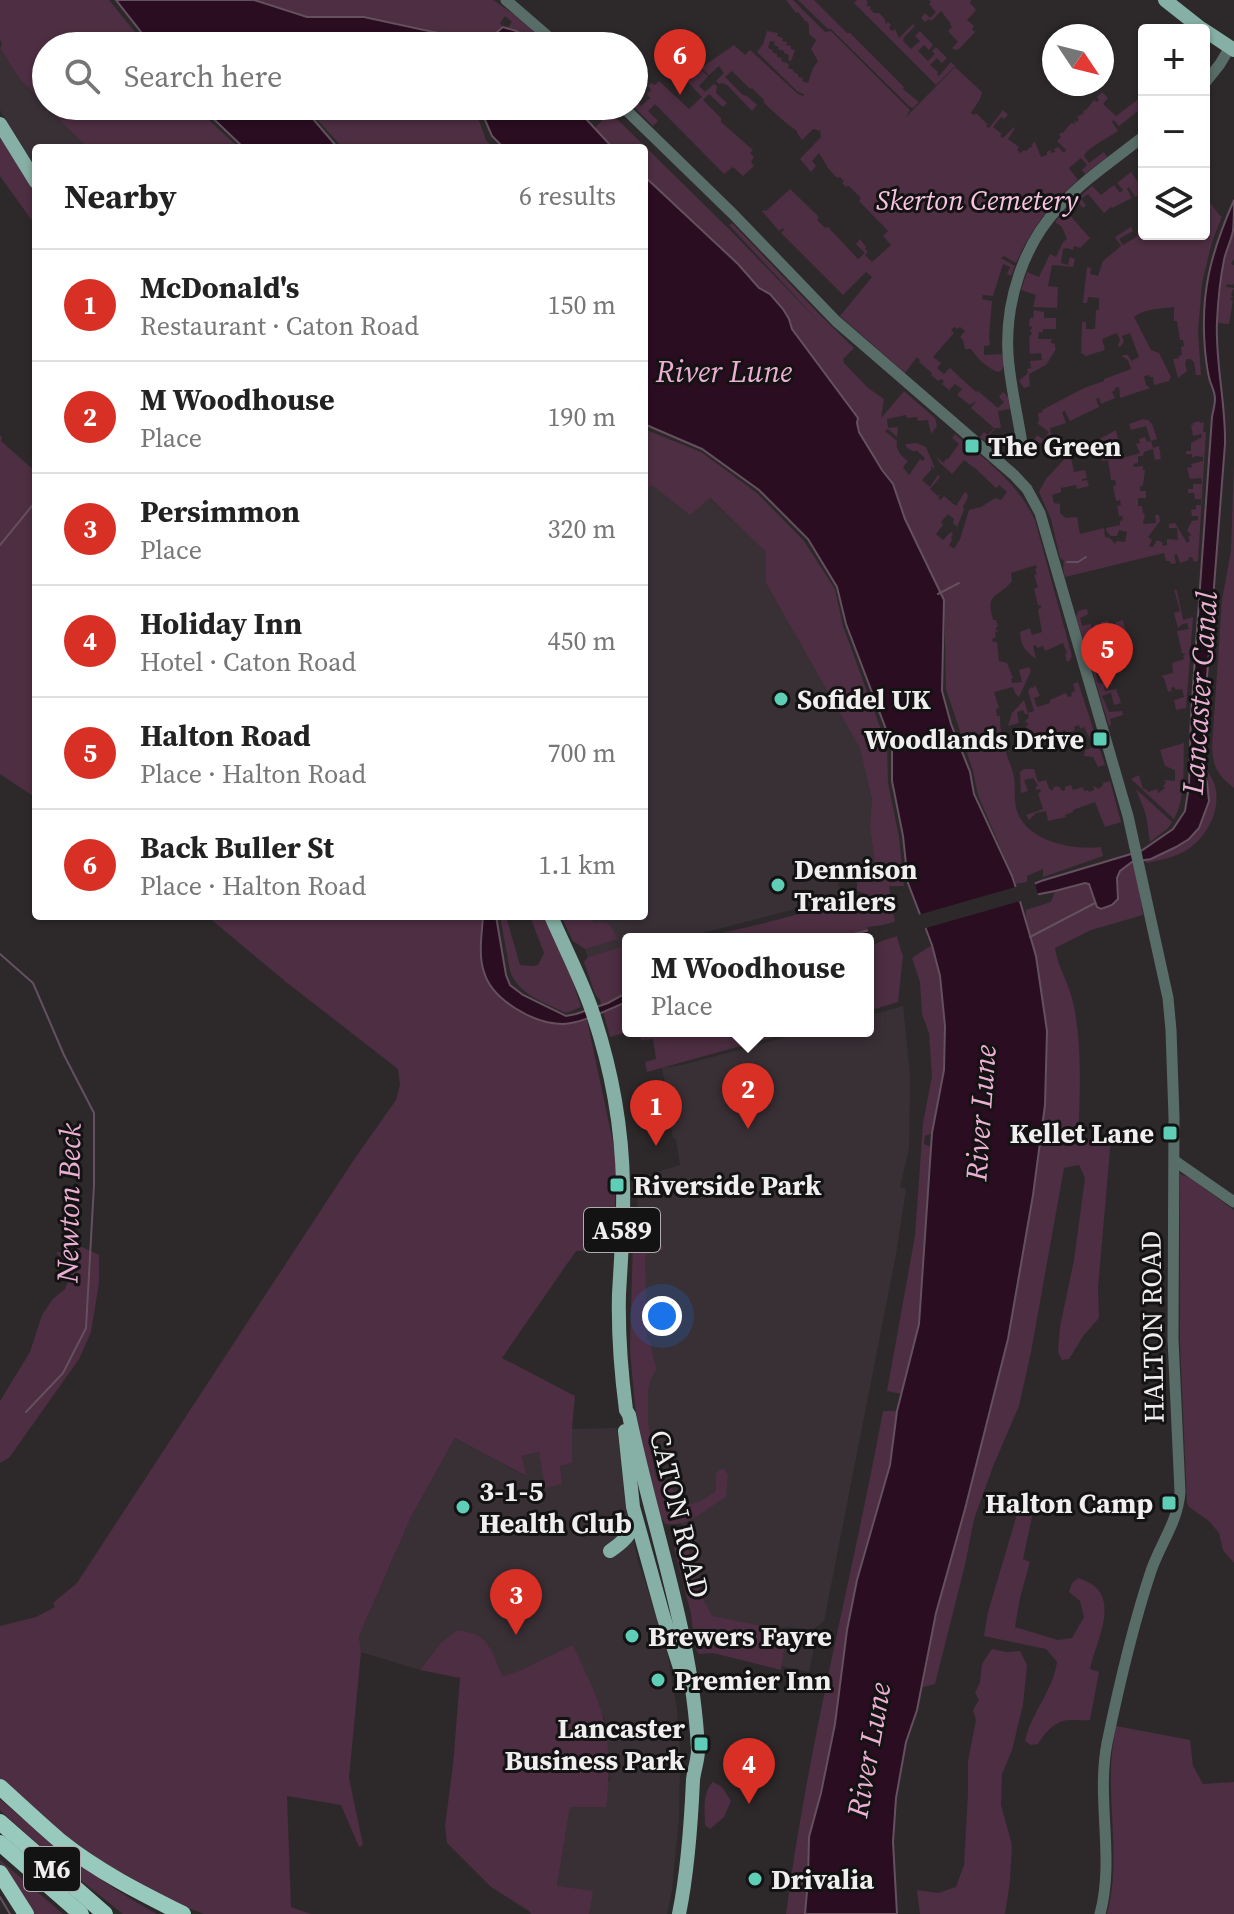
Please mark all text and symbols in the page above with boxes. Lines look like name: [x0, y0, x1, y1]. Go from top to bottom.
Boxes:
north arrow: [1042, 24, 1114, 96]
map controls: [1138, 24, 1210, 240]
button: +: [1138, 24, 1210, 96]
pin: 6: [654, 29, 706, 95]
search box: [32, 32, 648, 120]
icon: search: [60, 54, 104, 98]
text: Search here: [124, 56, 282, 97]
button: −: [1138, 96, 1210, 168]
button: layers: [1138, 168, 1210, 240]
text: Nearby: [64, 173, 177, 219]
text: 6 results: [519, 178, 616, 214]
park label: Skerton Cemetery: [876, 181, 1079, 219]
text: McDonald's: [140, 267, 299, 308]
text: 1: [83, 287, 97, 323]
text: 150 m: [548, 287, 616, 323]
text: Restaurant · Caton Road: [140, 308, 419, 344]
water label: River Lune: [655, 351, 792, 392]
text: M Woodhouse: [140, 379, 335, 420]
text: 2: [83, 399, 97, 435]
text: 190 m: [548, 399, 616, 435]
text: Place: [140, 420, 202, 456]
place label: The Green: [988, 427, 1121, 465]
marker: The Green: [963, 437, 981, 455]
text: Persimmon: [140, 491, 300, 532]
text: 3: [83, 511, 97, 547]
text: 320 m: [548, 511, 616, 547]
text: Place: [140, 532, 202, 568]
water label: Lancaster Canal: [1172, 589, 1227, 797]
text: Holiday Inn: [140, 603, 302, 644]
text: 4: [83, 623, 97, 659]
text: 450 m: [548, 623, 616, 659]
pin: 5: [1081, 623, 1133, 689]
text: Hotel · Caton Road: [140, 644, 356, 680]
place label: Sofidel UK: [797, 680, 931, 718]
marker: Sofidel UK: [772, 690, 790, 708]
text: Halton Road: [140, 715, 311, 756]
place label: Woodlands Drive: [864, 720, 1084, 758]
marker: Woodlands Drive: [1091, 730, 1109, 748]
text: 5: [83, 735, 97, 771]
text: 700 m: [548, 735, 616, 771]
text: Place · Halton Road: [140, 756, 366, 792]
text: Back Buller St: [140, 827, 334, 868]
text: 6: [83, 847, 97, 883]
text: 1.1 km: [538, 847, 616, 883]
place label: Dennison Trailers: [794, 850, 917, 920]
text: Place · Halton Road: [140, 868, 366, 904]
marker: Dennison Trailers: [769, 876, 787, 894]
popup: [622, 933, 874, 1037]
text: M Woodhouse: [651, 947, 845, 988]
text: Place: [651, 988, 713, 1024]
water label: River Lune: [955, 1043, 1006, 1183]
pin: 2: [722, 1063, 774, 1129]
pin: 1: [630, 1080, 682, 1146]
place label: Kellet Lane: [1010, 1114, 1154, 1152]
water label: Newton Beck: [47, 1122, 90, 1284]
marker: Kellet Lane: [1161, 1124, 1179, 1142]
place label: Riverside Park: [633, 1166, 822, 1204]
marker: Riverside Park: [608, 1176, 626, 1194]
road number: A589: [584, 1208, 660, 1252]
street label: HALTON ROAD: [1131, 1231, 1173, 1423]
your location: [642, 1296, 682, 1336]
street label: CATON ROAD: [641, 1426, 719, 1602]
place label: 3-1-5 Health Club: [479, 1472, 632, 1542]
place label: Halton Camp: [985, 1484, 1153, 1522]
marker: Halton Camp: [1160, 1494, 1178, 1512]
marker: 3-1-5 Health Club: [454, 1498, 472, 1516]
pin: 3: [490, 1569, 542, 1635]
place label: Brewers Fayre: [648, 1617, 832, 1655]
marker: Brewers Fayre: [623, 1627, 641, 1645]
place label: Premier Inn: [674, 1661, 831, 1699]
marker: Premier Inn: [649, 1671, 667, 1689]
water label: River Lune: [836, 1679, 901, 1822]
place label: Lancaster Business Park: [505, 1709, 685, 1779]
marker: Lancaster Business Park: [692, 1735, 710, 1753]
pin: 4: [723, 1738, 775, 1804]
road number: M6: [24, 1847, 80, 1891]
place label: Drivalia: [771, 1860, 874, 1898]
marker: Drivalia: [746, 1870, 764, 1888]

